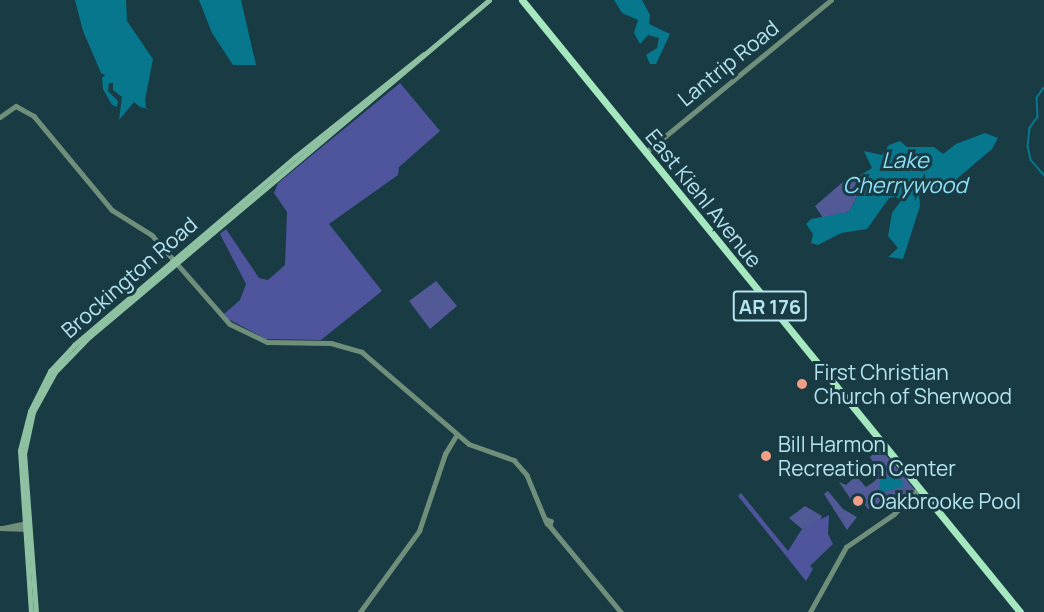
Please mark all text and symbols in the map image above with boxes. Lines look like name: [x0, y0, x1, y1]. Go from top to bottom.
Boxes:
street label: Lantrip Road: [673, 15, 783, 111]
street label: East Kiehl Avenue: [641, 124, 767, 272]
water label: Lake Cherrywood: [843, 147, 967, 198]
street label: Brockington Road: [56, 211, 202, 343]
road number: AR 176: [732, 289, 808, 323]
place label: First Christian Church of Sherwood: [814, 359, 1012, 409]
marker: First Christian Church of Sherwood: [795, 377, 809, 391]
place label: Bill Harmon Recreation Center: [778, 431, 956, 481]
marker: Bill Harmon Recreation Center: [759, 449, 773, 463]
place label: Oakbrooke Pool: [870, 488, 1021, 514]
marker: Oakbrooke Pool: [851, 494, 865, 508]

